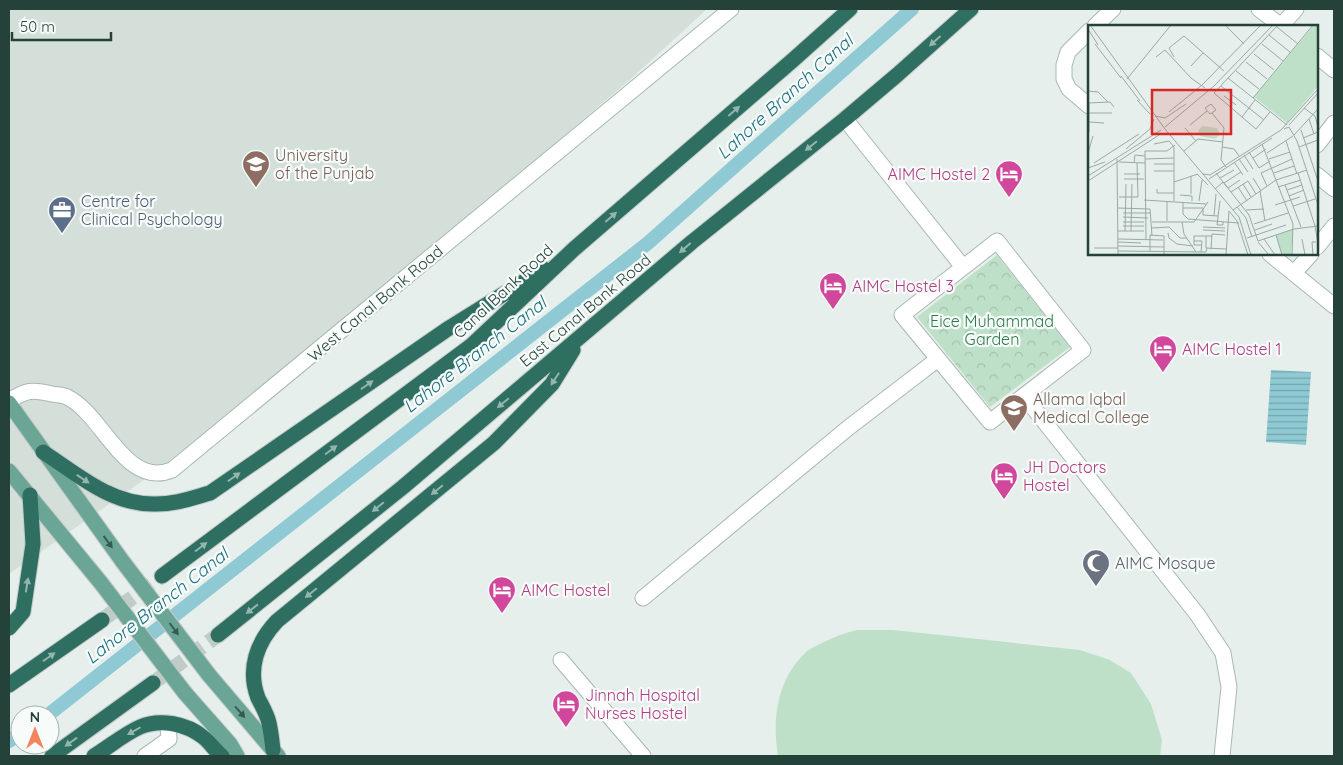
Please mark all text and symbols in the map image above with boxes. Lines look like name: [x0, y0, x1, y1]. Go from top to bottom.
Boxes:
scale bar: [12, 10, 111, 42]
text: 50 m: [20, 17, 55, 36]
inset map: [1088, 25, 1318, 255]
water label: Lahore Branch Canal: [712, 28, 859, 164]
one-way arrow: [929, 35, 941, 47]
one-way arrow: [728, 106, 740, 117]
one-way arrow: [805, 141, 818, 152]
place label: University of the Punjab: [275, 145, 374, 183]
school or university icon: University of the Punjab: [241, 149, 271, 188]
hotel icon: AIMC Hostel 2: [994, 159, 1024, 198]
place label: AIMC Hostel 2: [888, 164, 990, 184]
place label: Centre for Clinical Psychology: [81, 191, 223, 229]
office icon: Centre for Clinical Psychology: [47, 195, 77, 234]
one-way arrow: [605, 212, 618, 223]
street label: West Canal Bank Road: [303, 240, 447, 366]
street label: Canal Bank Road: [449, 240, 557, 342]
one-way arrow: [678, 243, 691, 254]
street label: East Canal Bank Road: [515, 249, 655, 371]
hotel icon: AIMC Hostel 3: [818, 271, 848, 310]
place label: AIMC Hostel 3: [852, 276, 954, 296]
water label: Lahore Branch Canal: [398, 290, 552, 418]
park label: Eice Muhammad Garden: [930, 311, 1054, 349]
hotel icon: AIMC Hostel 1: [1148, 334, 1178, 373]
place label: AIMC Hostel 1: [1182, 339, 1281, 359]
one-way arrow: [550, 372, 560, 386]
one-way arrow: [361, 380, 374, 390]
place label: Allama Iqbal Medical College: [1033, 389, 1149, 427]
school or university icon: Allama Iqbal Medical College: [999, 393, 1029, 432]
one-way arrow: [497, 397, 509, 408]
one-way arrow: [324, 445, 338, 455]
place label: JH Doctors Hostel: [1023, 457, 1106, 495]
hotel icon: JH Doctors Hostel: [989, 461, 1019, 500]
one-way arrow: [227, 472, 240, 482]
one-way arrow: [76, 474, 90, 484]
one-way arrow: [430, 484, 443, 495]
one-way arrow: [372, 502, 385, 513]
one-way arrow: [103, 535, 113, 549]
water label: Lahore Branch Canal: [80, 541, 234, 669]
one-way arrow: [194, 542, 207, 553]
mosque icon: AIMC Mosque: [1081, 548, 1111, 587]
place label: AIMC Mosque: [1115, 553, 1216, 573]
hotel icon: AIMC Hostel: [487, 575, 517, 614]
one-way arrow: [23, 577, 31, 593]
place label: AIMC Hostel: [521, 580, 610, 600]
one-way arrow: [305, 588, 318, 599]
one-way arrow: [245, 604, 259, 614]
one-way arrow: [168, 622, 179, 635]
one-way arrow: [42, 652, 56, 662]
place label: Jinnah Hospital Nurses Hostel: [585, 685, 700, 723]
hotel icon: Jinnah Hospital Nurses Hostel: [551, 689, 581, 728]
north arrow: [10, 705, 60, 755]
one-way arrow: [235, 705, 246, 718]
text: N: [30, 708, 40, 726]
one-way arrow: [127, 726, 141, 735]
one-way arrow: [65, 737, 78, 747]

